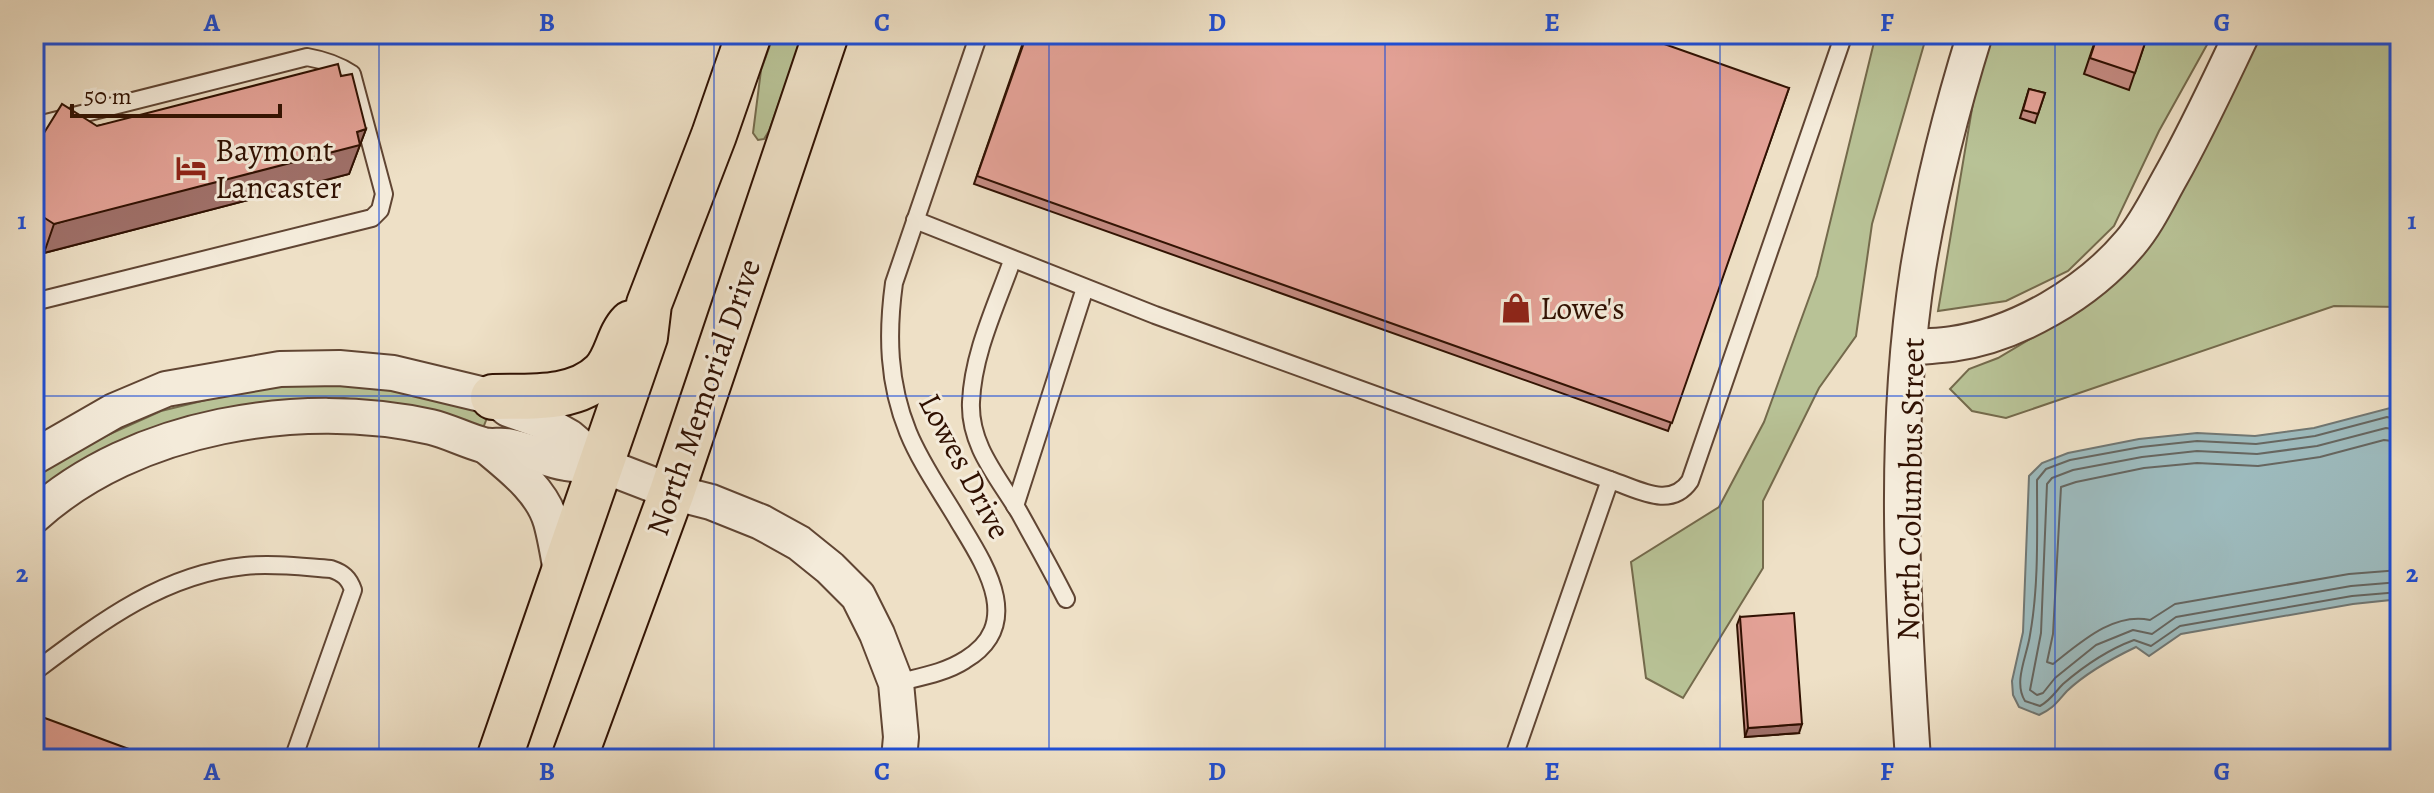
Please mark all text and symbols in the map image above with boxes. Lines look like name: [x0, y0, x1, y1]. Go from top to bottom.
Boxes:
text: A: [203, 5, 221, 40]
text: B: [539, 5, 555, 40]
text: C: [874, 5, 890, 40]
text: D: [1208, 5, 1226, 40]
text: E: [1544, 5, 1560, 40]
text: F: [1880, 5, 1894, 40]
text: G: [2213, 5, 2231, 40]
scale bar: [72, 68, 280, 118]
text: 50 m: [84, 80, 132, 112]
place label: Baymont Lancaster: [215, 128, 342, 209]
hotel icon: Baymont Lancaster: [174, 151, 208, 185]
text: 1: [17, 203, 27, 238]
text: 1: [2407, 203, 2417, 238]
street label: North Memorial Drive: [635, 253, 771, 541]
place label: Lowe's: [1540, 286, 1625, 330]
shop icon: Lowe's: [1499, 291, 1533, 325]
street label: North Columbus Street: [1885, 337, 1935, 641]
street label: Lowes Drive: [908, 385, 1022, 547]
text: 2: [16, 556, 29, 591]
text: 2: [2406, 556, 2419, 591]
text: A: [203, 754, 221, 789]
text: B: [539, 754, 555, 789]
text: C: [874, 754, 890, 789]
text: D: [1208, 754, 1226, 789]
text: E: [1544, 754, 1560, 789]
text: F: [1880, 754, 1894, 789]
text: G: [2213, 754, 2231, 789]

